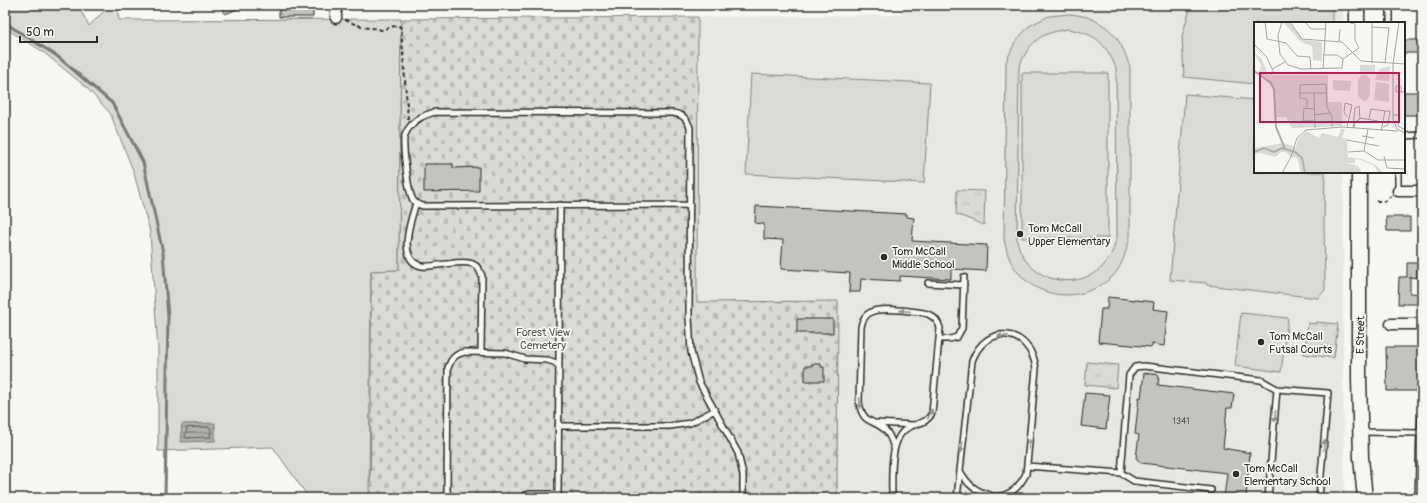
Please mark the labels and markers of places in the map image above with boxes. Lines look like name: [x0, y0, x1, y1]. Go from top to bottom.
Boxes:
place label: Tom McCall Upper Elementary: [1028, 222, 1111, 248]
marker: Tom McCall Upper Elementary: [1015, 229, 1025, 239]
place label: Tom McCall Middle School: [892, 245, 955, 271]
marker: Tom McCall Middle School: [879, 252, 889, 262]
place label: Tom McCall Futsal Courts: [1269, 330, 1332, 356]
marker: Tom McCall Futsal Courts: [1256, 337, 1266, 347]
place label: Tom McCall Elementary School: [1244, 462, 1331, 488]
marker: Tom McCall Elementary School: [1231, 469, 1241, 479]

